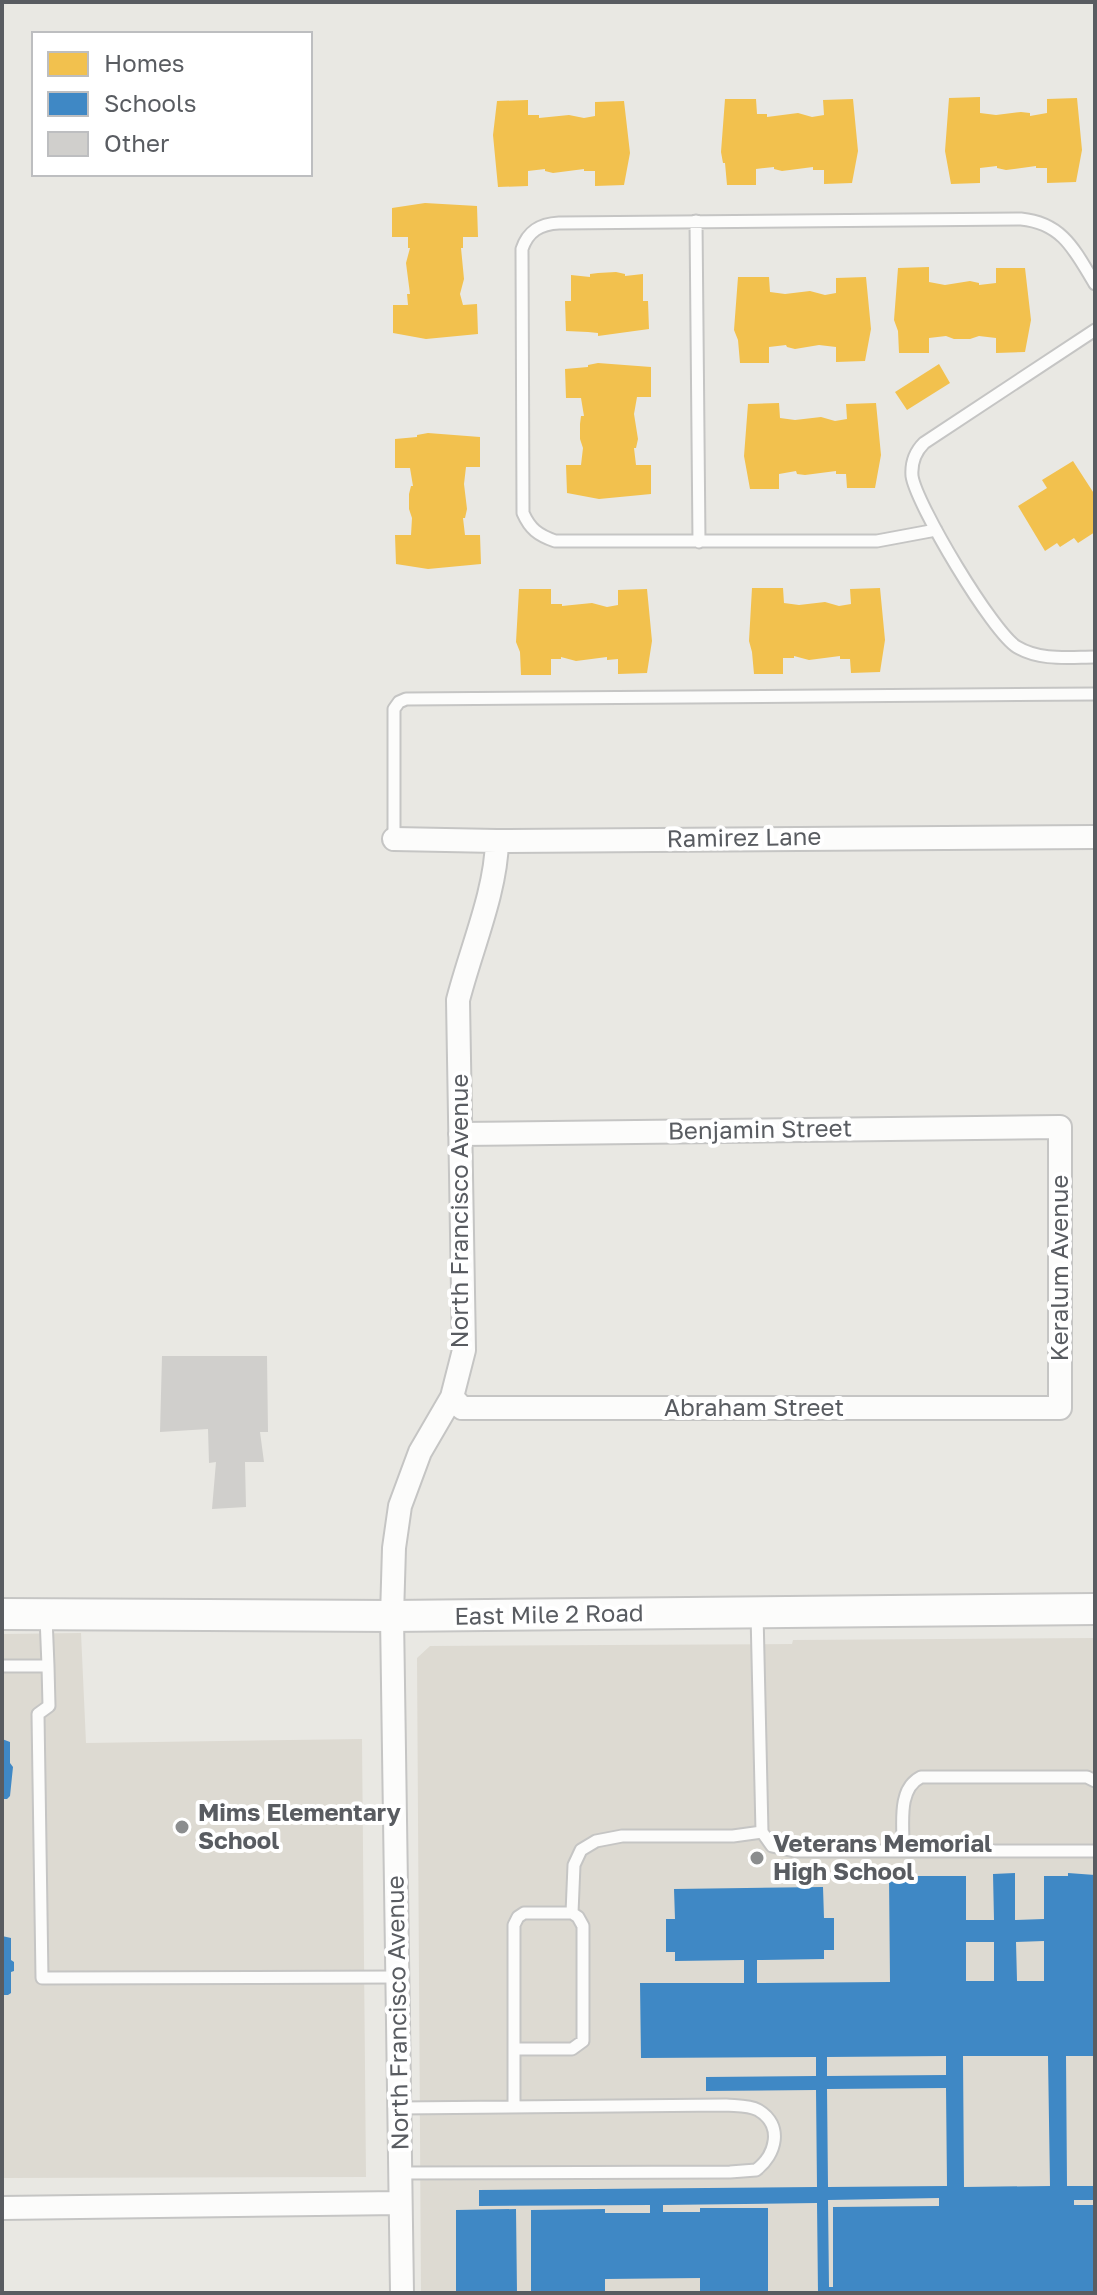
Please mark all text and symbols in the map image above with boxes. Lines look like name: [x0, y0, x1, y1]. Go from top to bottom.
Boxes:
legend: [32, 32, 312, 176]
text: Homes: [104, 48, 185, 77]
text: Schools: [104, 88, 196, 117]
text: Other: [104, 128, 169, 157]
street label: Ramirez Lane: [666, 821, 822, 852]
street label: North Francisco Avenue: [444, 1074, 473, 1349]
street label: Benjamin Street: [668, 1112, 852, 1145]
street label: Keralum Avenue: [1044, 1175, 1073, 1361]
street label: Abraham Street: [664, 1392, 844, 1421]
street label: East Mile 2 Road: [454, 1597, 644, 1630]
place label: Mims Elementary School: [198, 1797, 402, 1854]
marker: Mims Elementary School: [173, 1818, 191, 1836]
place label: Veterans Memorial High School: [773, 1828, 992, 1885]
marker: Veterans Memorial High School: [748, 1849, 766, 1867]
street label: North Francisco Avenue: [380, 1875, 413, 2151]

